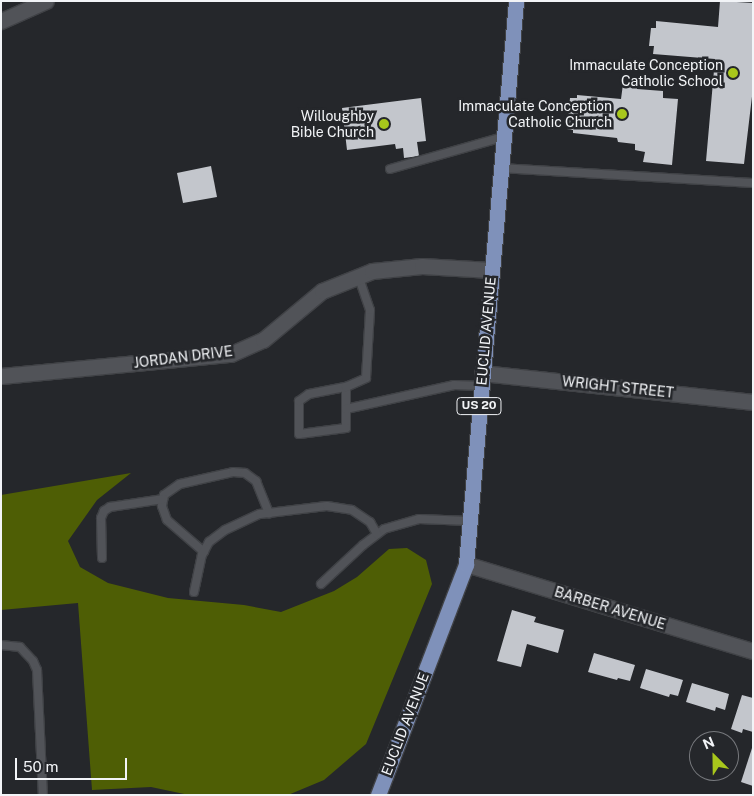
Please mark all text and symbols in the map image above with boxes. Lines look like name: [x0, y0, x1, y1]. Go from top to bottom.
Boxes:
place label: Immaculate Conception Catholic School: [569, 57, 723, 90]
marker: Immaculate Conception Catholic School: [727, 67, 739, 79]
place label: Immaculate Conception Catholic Church: [458, 98, 612, 130]
place label: Willoughby Bible Church: [291, 108, 374, 140]
marker: Immaculate Conception Catholic Church: [616, 108, 628, 120]
marker: Willoughby Bible Church: [378, 118, 390, 130]
street label: EUCLID AVENUE: [473, 276, 499, 386]
street label: JORDAN DRIVE: [133, 343, 233, 371]
street label: WRIGHT STREET: [561, 373, 675, 401]
road number: US 20: [455, 396, 503, 416]
street label: BARBER AVENUE: [552, 583, 668, 633]
street label: EUCLID AVENUE: [378, 670, 432, 778]
north arrow: [689, 731, 739, 781]
text: N: [700, 734, 717, 753]
scale bar: [18, 748, 130, 780]
text: 50 m: [23, 758, 58, 775]

